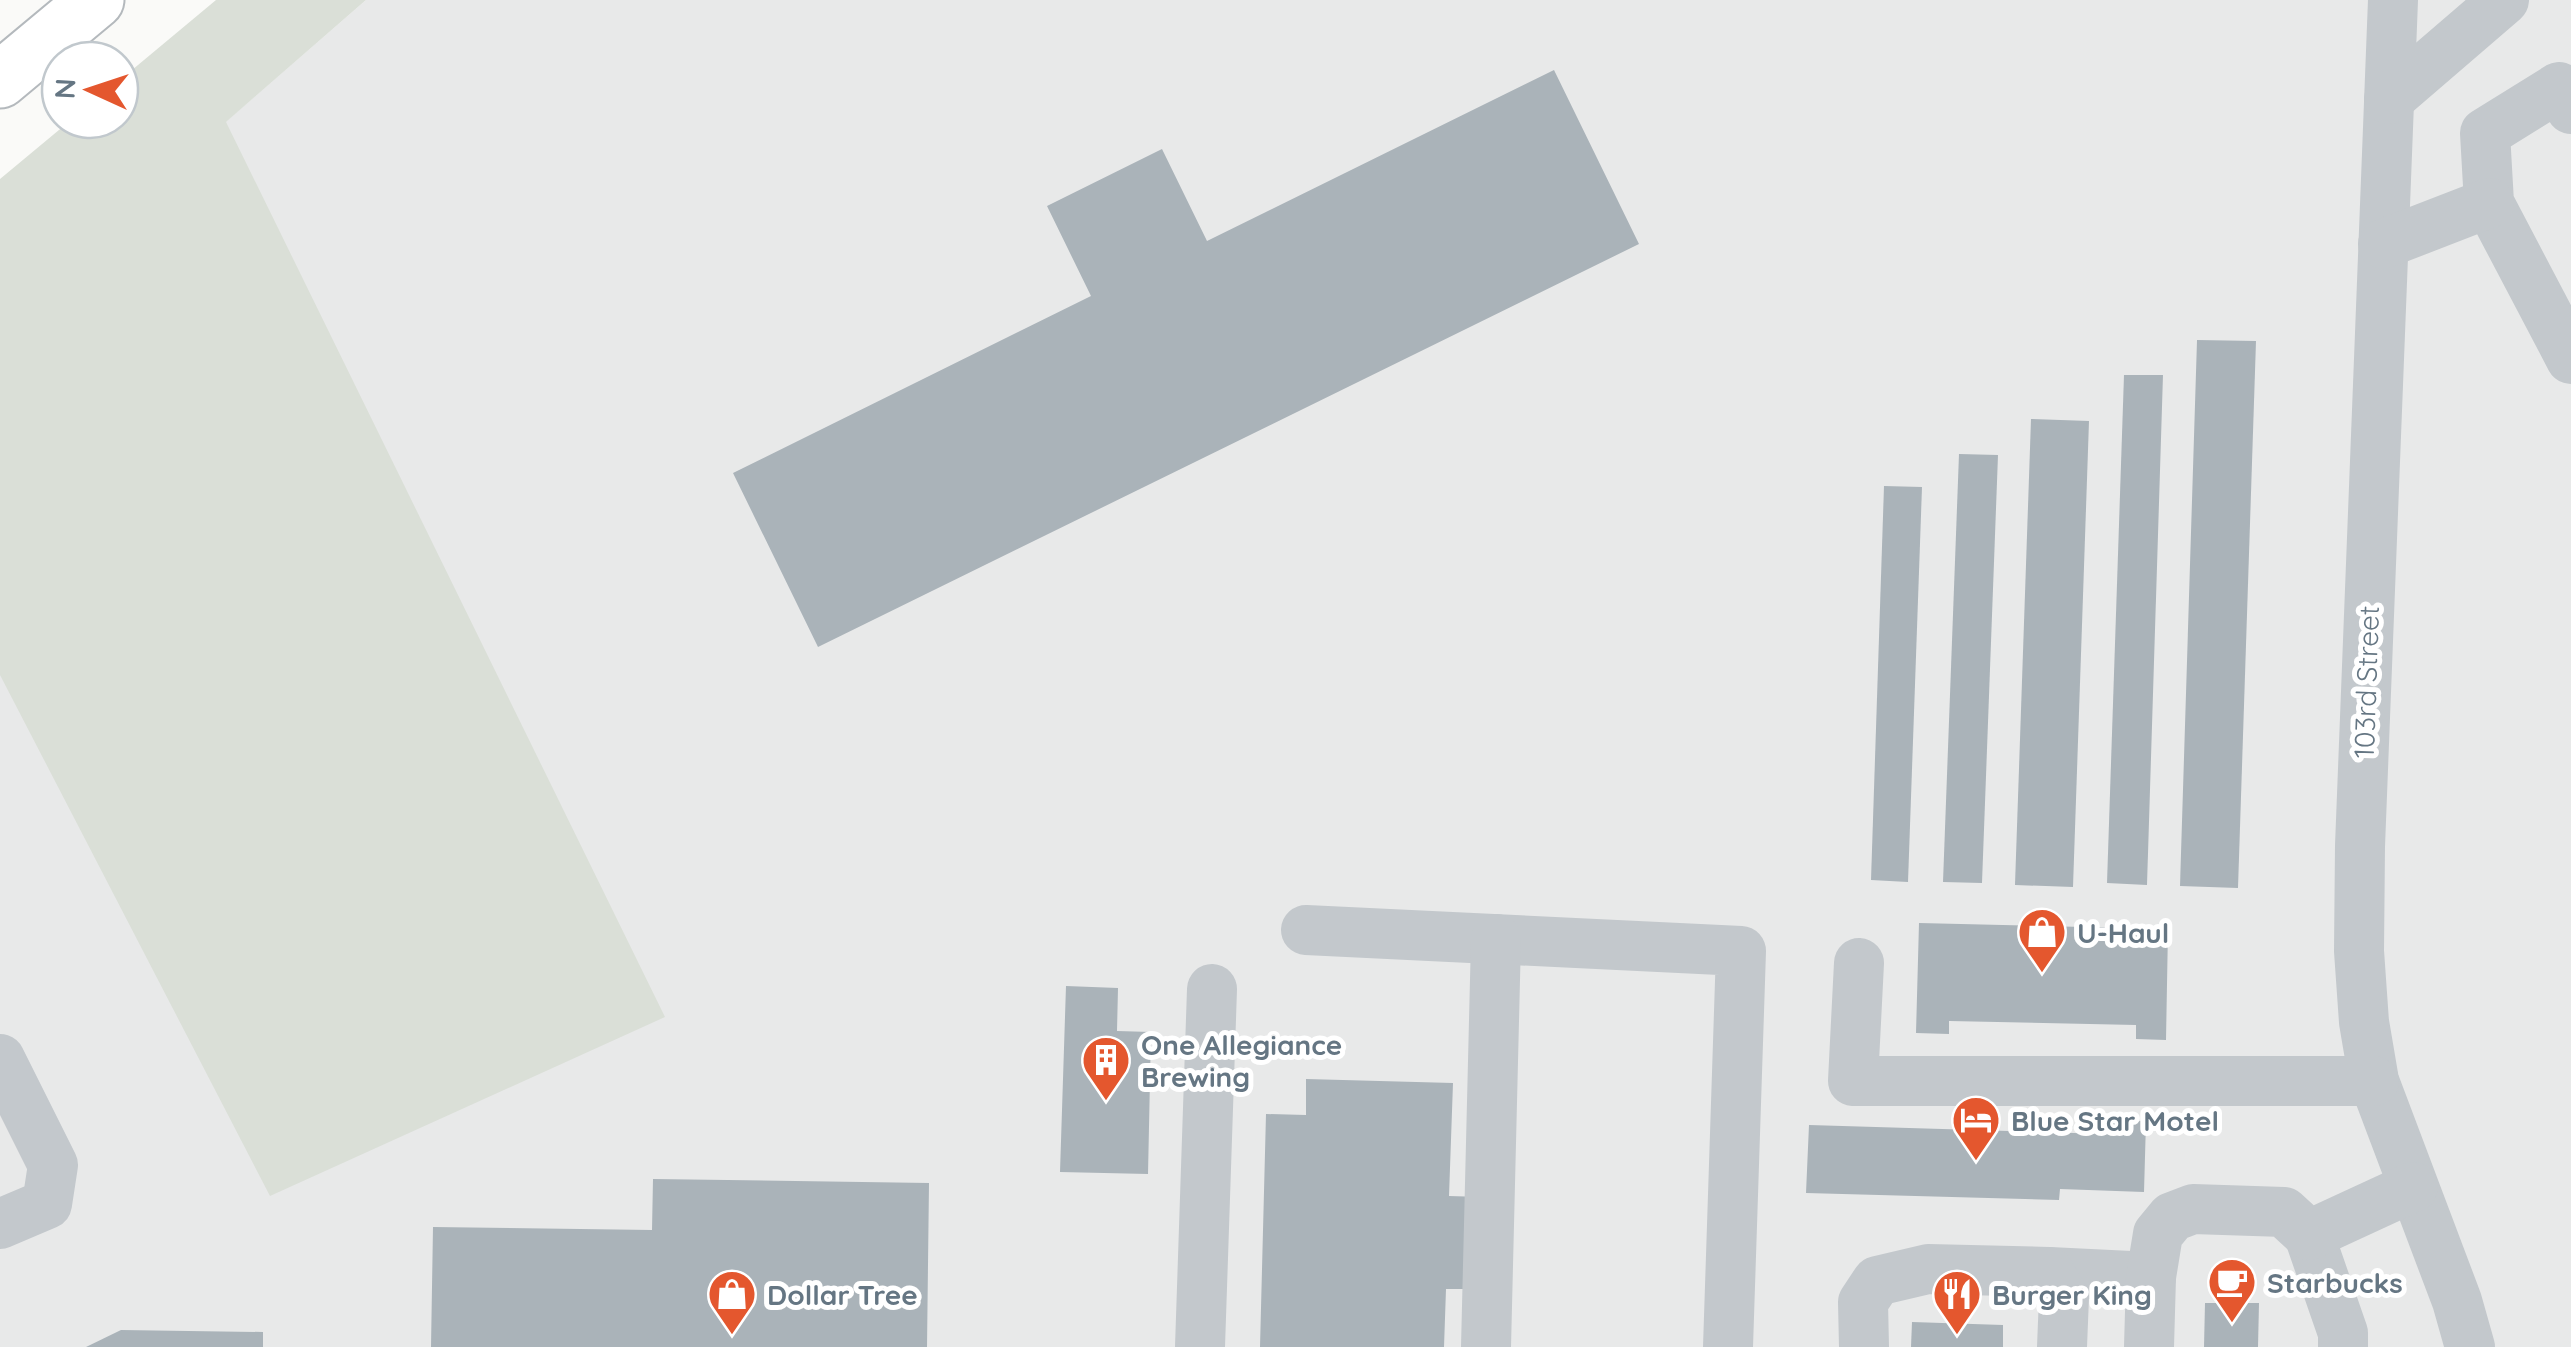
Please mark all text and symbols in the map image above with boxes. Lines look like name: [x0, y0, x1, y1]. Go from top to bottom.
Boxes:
north arrow: [40, 40, 140, 140]
text: N: [47, 77, 83, 100]
street label: 103rd Street: [2346, 605, 2386, 759]
shop icon: U-Haul: [2016, 906, 2068, 974]
place label: U-Haul: [2077, 915, 2169, 950]
place label: One Allegiance Brewing: [1141, 1027, 1342, 1094]
building icon: One Allegiance Brewing: [1080, 1034, 1132, 1102]
hotel icon: Blue Star Motel: [1950, 1094, 2002, 1162]
place label: Blue Star Motel: [2011, 1103, 2219, 1138]
cafe icon: Starbucks: [2206, 1256, 2258, 1324]
place label: Starbucks: [2267, 1265, 2403, 1300]
shop icon: Dollar Tree: [706, 1268, 758, 1336]
restaurant icon: Burger King: [1931, 1268, 1983, 1336]
place label: Dollar Tree: [767, 1277, 918, 1312]
place label: Burger King: [1992, 1277, 2152, 1312]

